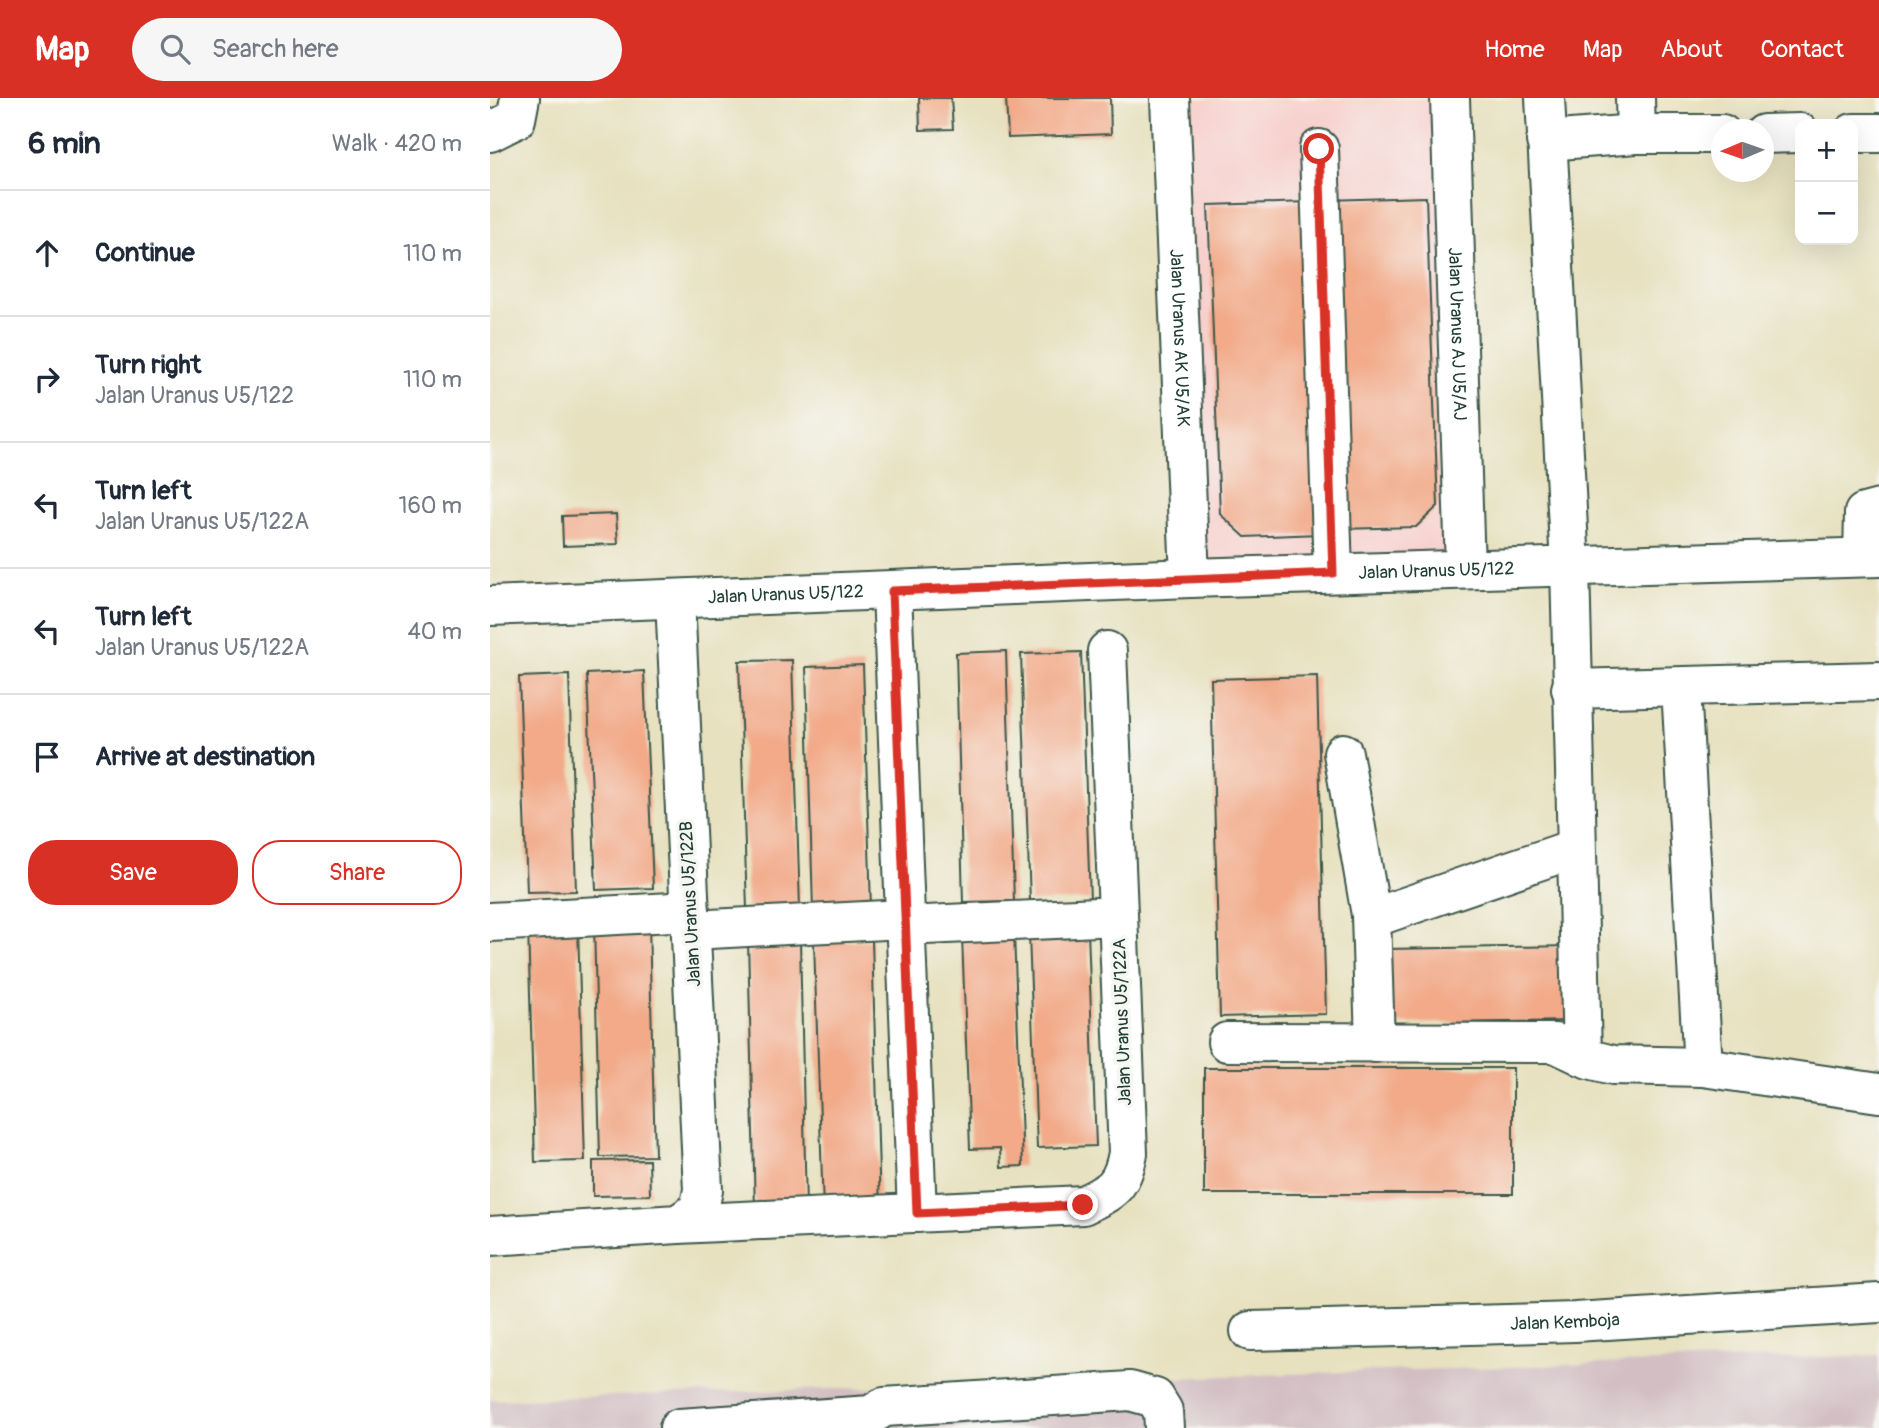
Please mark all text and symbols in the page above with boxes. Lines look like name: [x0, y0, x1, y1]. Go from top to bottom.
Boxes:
search box: [132, 18, 622, 81]
text: Map: [35, 29, 90, 70]
icon: search: [156, 30, 194, 68]
text: Search here: [212, 33, 339, 65]
text: Home: [1484, 35, 1545, 64]
text: Map: [1583, 35, 1623, 64]
text: About: [1661, 35, 1723, 64]
text: Contact: [1761, 35, 1844, 64]
north arrow: [1711, 119, 1774, 182]
map controls: [1795, 119, 1858, 245]
button: +: [1795, 119, 1858, 182]
text: 6 min: [28, 125, 101, 162]
text: Walk · 420 m: [332, 129, 462, 158]
route start: [1303, 133, 1334, 164]
button: −: [1795, 182, 1858, 245]
icon: ahead: [28, 234, 66, 272]
text: Continue: [95, 237, 195, 269]
text: 110 m: [403, 239, 462, 268]
street label: Jalan Uranus AJ U5/AJ: [1443, 247, 1471, 421]
street label: Jalan Uranus AK U5/AK: [1164, 248, 1195, 427]
text: Turn right: [95, 349, 201, 381]
icon: right: [28, 360, 66, 398]
text: 110 m: [403, 365, 462, 394]
text: Jalan Uranus U5/122: [95, 381, 294, 410]
text: Turn left: [95, 475, 191, 507]
icon: left: [28, 486, 66, 524]
text: 160 m: [398, 491, 462, 520]
text: Jalan Uranus U5/122A: [95, 507, 309, 536]
street label: Jalan Uranus U5/122: [1358, 557, 1515, 585]
street label: Jalan Uranus U5/122: [707, 580, 864, 609]
text: Turn left: [95, 601, 191, 633]
icon: left: [28, 612, 66, 650]
text: 40 m: [408, 617, 462, 646]
text: Jalan Uranus U5/122A: [95, 633, 309, 662]
icon: arrive: [28, 738, 66, 776]
text: Arrive at destination: [95, 741, 315, 773]
street label: Jalan Uranus U5/122B: [675, 820, 706, 987]
button: Save: [28, 840, 238, 905]
button: Share: [252, 840, 462, 905]
street label: Jalan Uranus U5/122A: [1108, 938, 1137, 1106]
route end: [1067, 1189, 1098, 1220]
street label: Jalan Kemboja: [1510, 1308, 1620, 1336]

